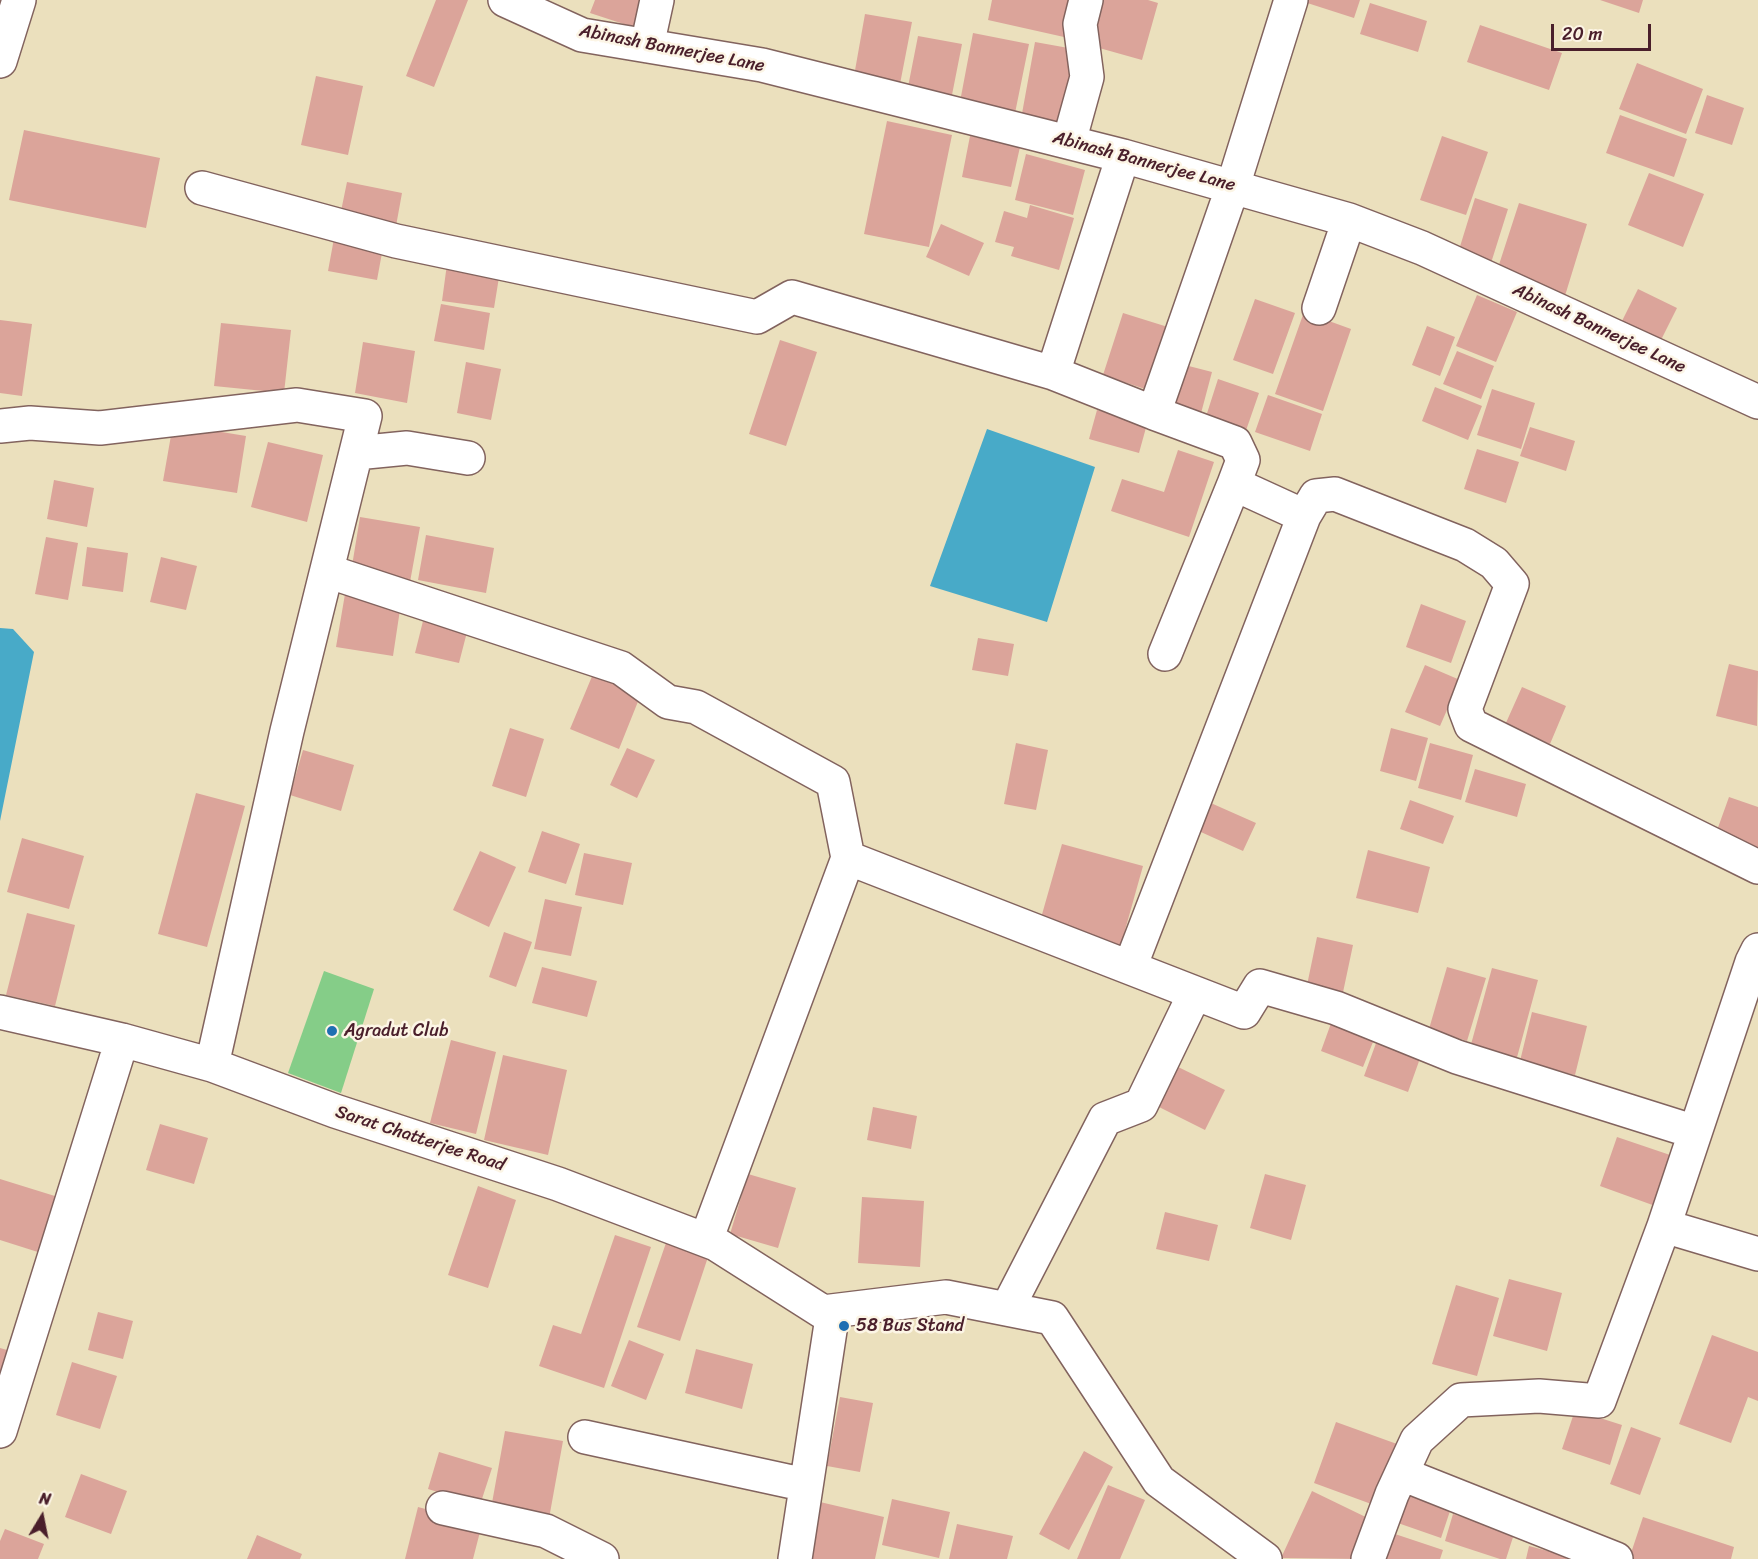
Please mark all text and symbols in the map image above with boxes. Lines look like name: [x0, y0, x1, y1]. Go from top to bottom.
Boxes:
scale bar: [1554, 12, 1654, 50]
text: 20 m: [1562, 18, 1602, 50]
street label: Abinash Bannerjee Lane: [578, 20, 766, 78]
street label: Abinash Bannerjee Lane: [1050, 127, 1238, 197]
street label: Abinash Bannerjee Lane: [1509, 279, 1689, 379]
place label: Agradut Club: [344, 1020, 449, 1042]
marker: Agradut Club: [325, 1024, 339, 1038]
street label: Sarat Chatterjee Road: [333, 1101, 507, 1177]
place label: 58 Bus Stand: [856, 1315, 964, 1337]
marker: 58 Bus Stand: [837, 1319, 851, 1333]
text: N: [37, 1484, 53, 1514]
north arrow: [12, 1487, 72, 1547]

